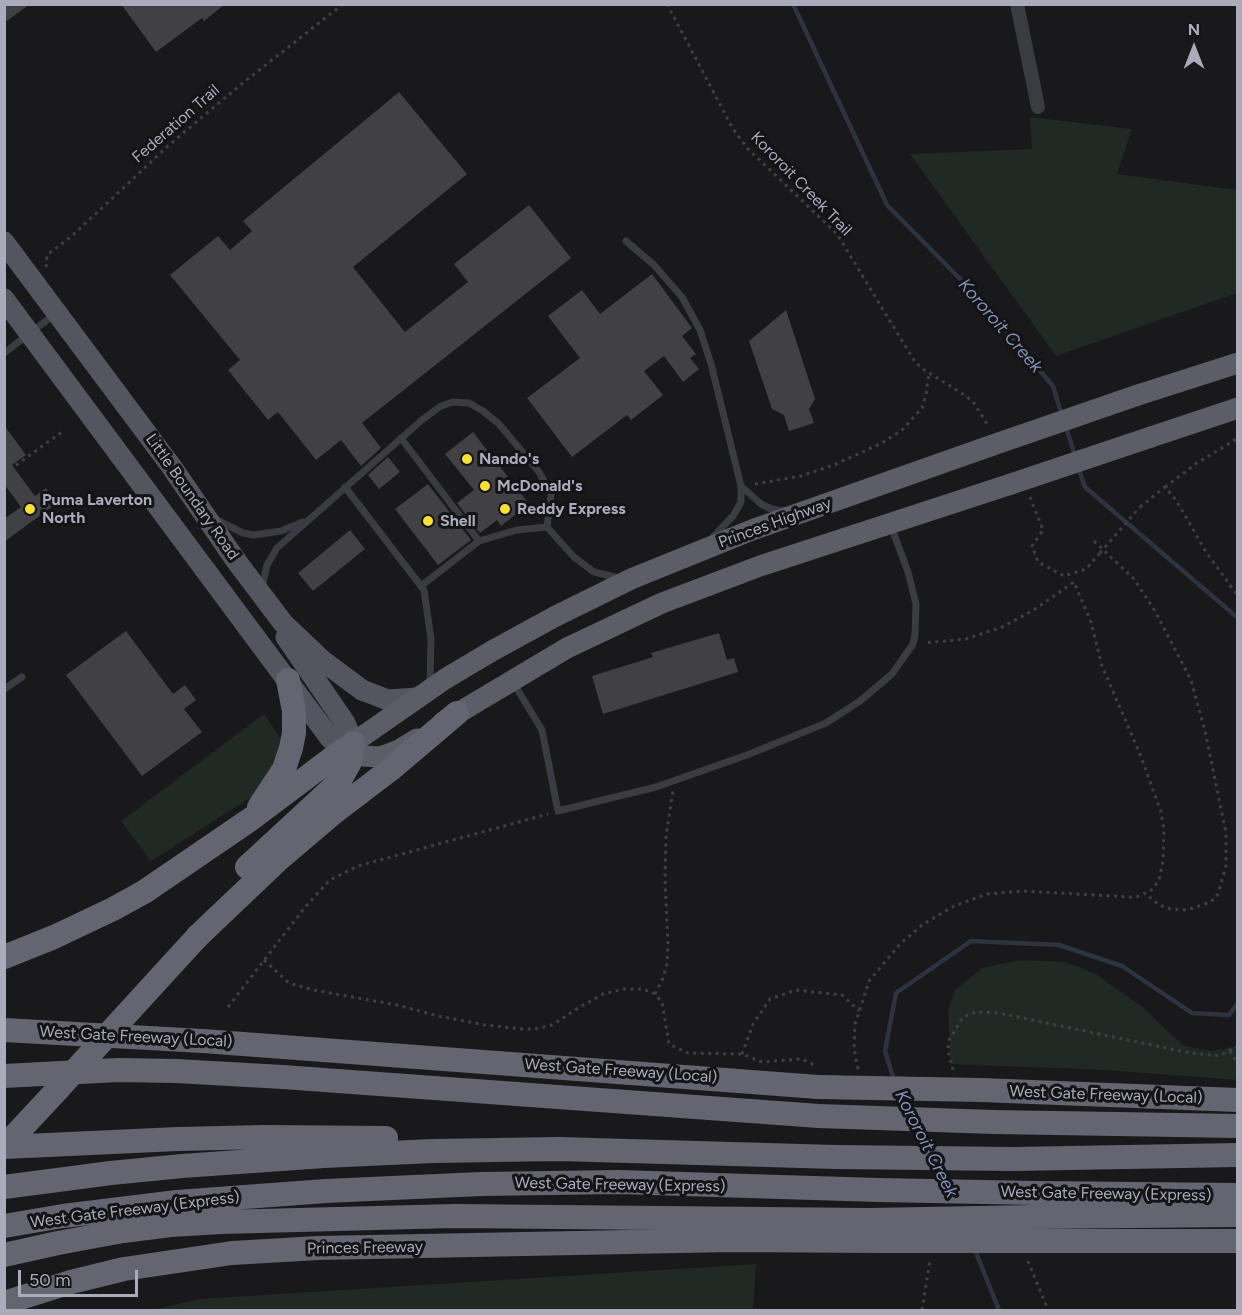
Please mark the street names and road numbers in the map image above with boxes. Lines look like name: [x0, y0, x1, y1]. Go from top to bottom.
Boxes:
street label: Federation Trail: [128, 81, 224, 167]
street label: Kororoit Creek Trail: [747, 128, 855, 240]
street label: Little Boundary Road: [141, 430, 243, 564]
street label: Princes Highway: [716, 494, 834, 552]
street label: West Gate Freeway (Local): [39, 1022, 233, 1052]
street label: West Gate Freeway (Local): [524, 1055, 718, 1087]
street label: West Gate Freeway (Local): [1009, 1082, 1203, 1108]
street label: West Gate Freeway (Express): [514, 1174, 726, 1196]
street label: West Gate Freeway (Express): [1000, 1183, 1212, 1205]
street label: West Gate Freeway (Express): [29, 1188, 241, 1232]
street label: Princes Freeway: [307, 1237, 423, 1259]

